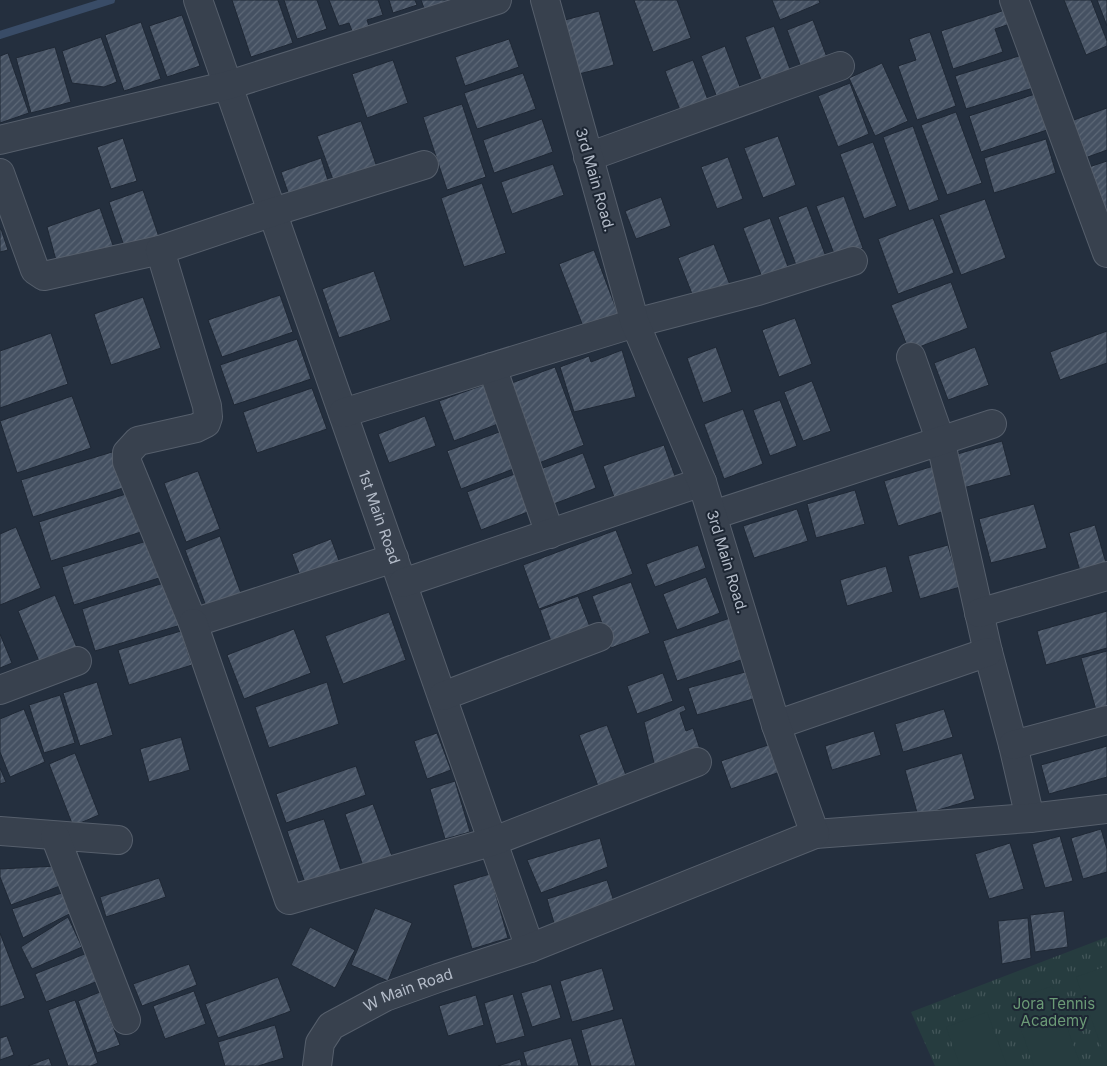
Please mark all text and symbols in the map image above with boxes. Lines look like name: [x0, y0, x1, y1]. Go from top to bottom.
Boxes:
street label: 3rd Main Road.: [572, 126, 619, 234]
street label: 1st Main Road: [354, 468, 405, 566]
street label: 3rd Main Road.: [703, 508, 752, 616]
street label: W Main Road: [360, 964, 455, 1016]
park label: Jora Tennis Academy: [1013, 994, 1095, 1030]

